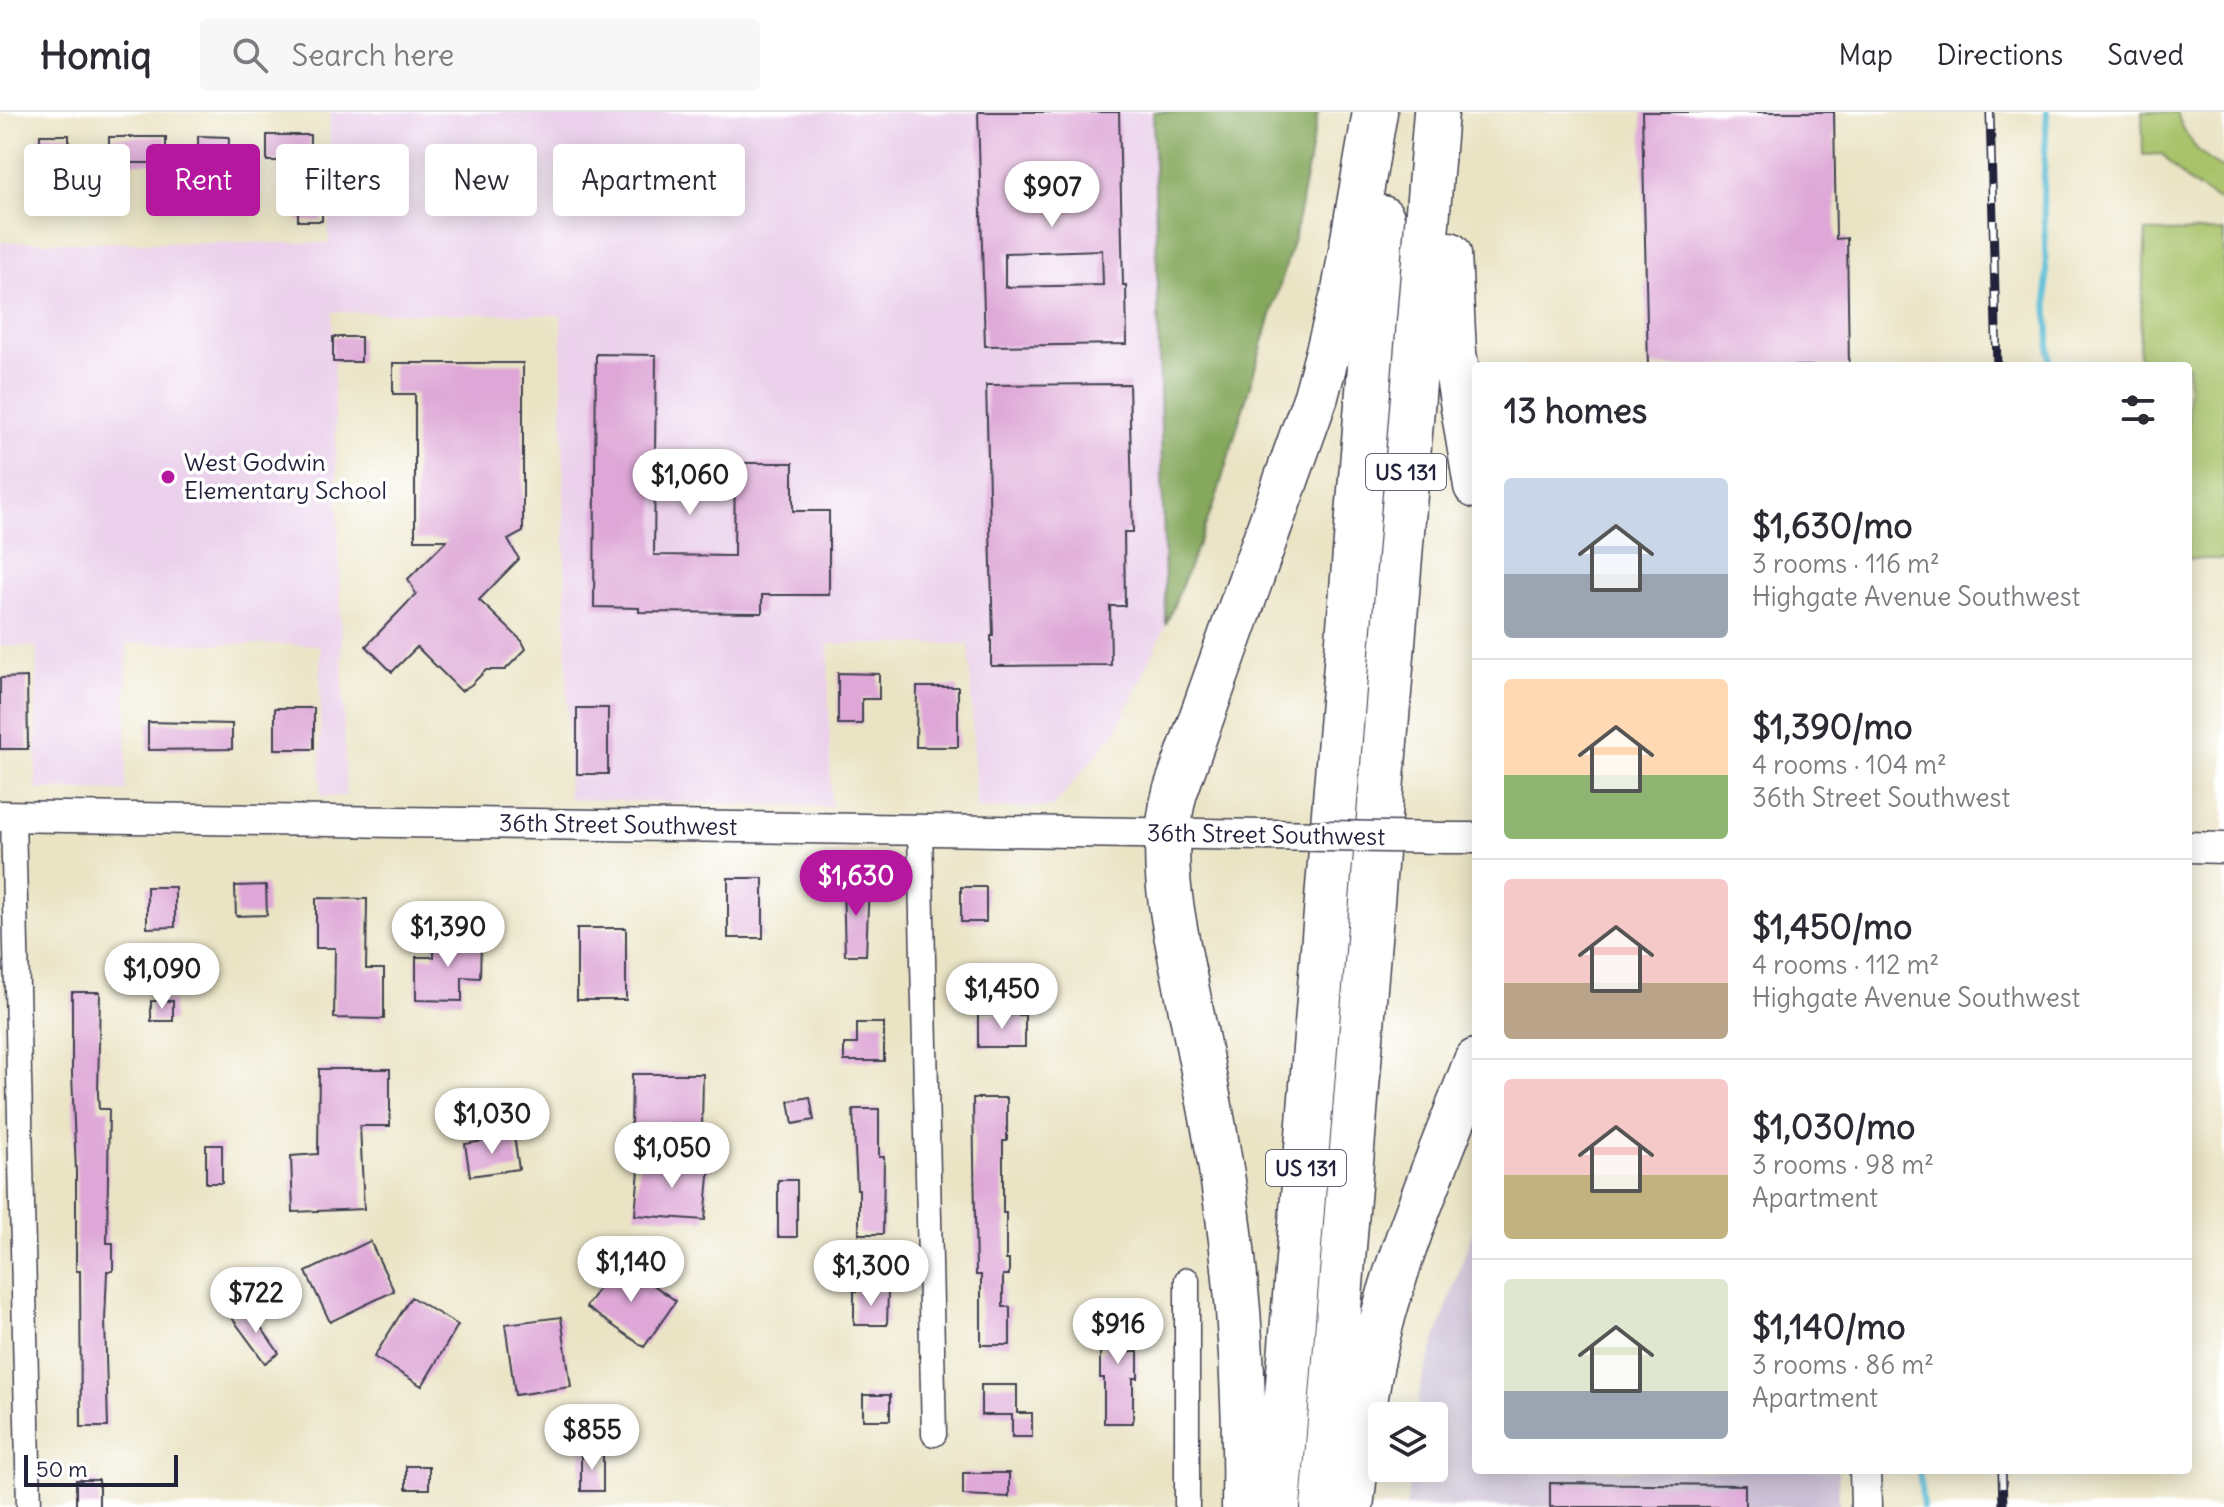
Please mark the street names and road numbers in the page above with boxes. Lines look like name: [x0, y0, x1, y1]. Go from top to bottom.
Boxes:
road number: US 131: [1366, 454, 1446, 490]
street label: 36th Street Southwest: [499, 807, 737, 841]
street label: 36th Street Southwest: [1147, 817, 1385, 851]
road number: US 131: [1266, 1150, 1346, 1186]

